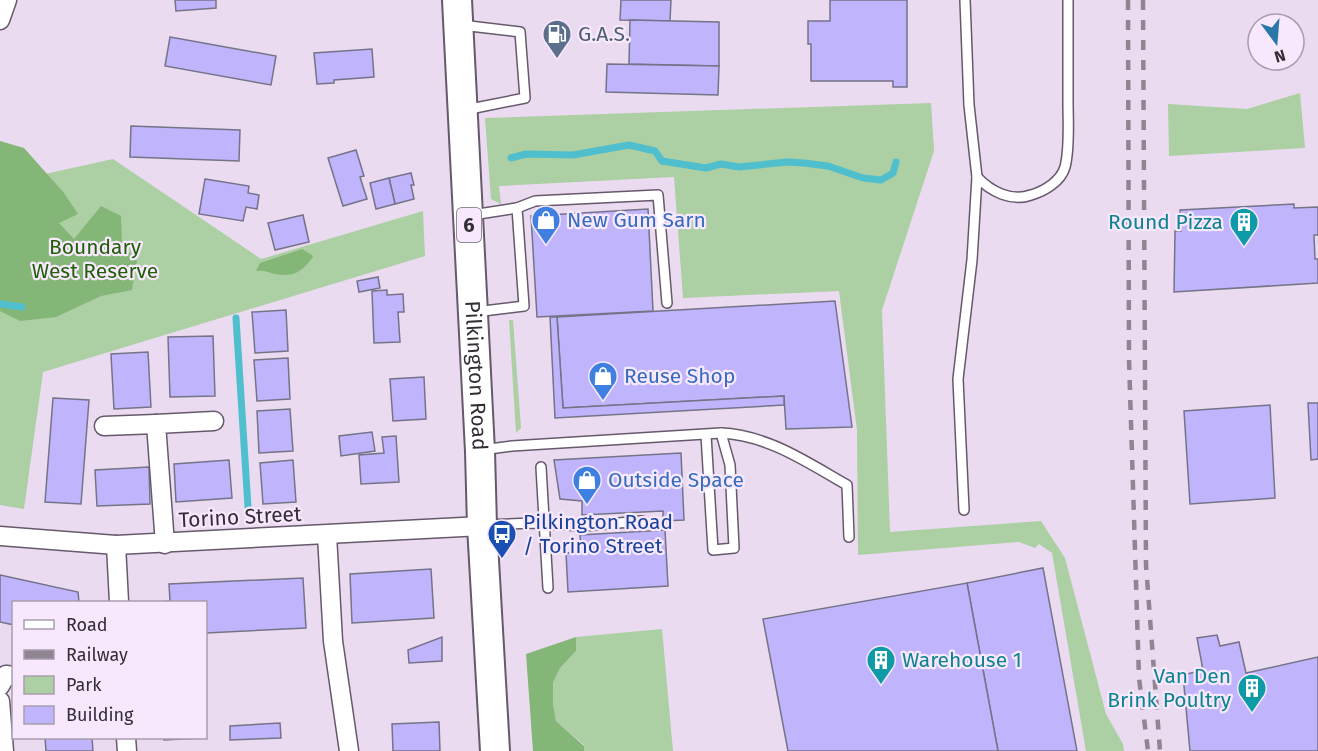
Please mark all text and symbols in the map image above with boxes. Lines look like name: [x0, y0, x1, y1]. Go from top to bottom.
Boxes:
north arrow: [1246, 12, 1306, 72]
fuel station icon: G.A.S.: [541, 18, 573, 60]
place label: G.A.S.: [578, 21, 630, 47]
text: N: [1272, 45, 1288, 67]
shop icon: New Gum Sarn: [530, 204, 562, 246]
building icon: Round Pizza: [1228, 206, 1260, 248]
place label: New Gum Sarn: [567, 207, 706, 233]
road number: 6: [457, 208, 481, 242]
place label: Round Pizza: [1108, 209, 1223, 235]
park label: Boundary West Reserve: [32, 234, 158, 284]
street label: Pilkington Road: [459, 300, 493, 451]
shop icon: Reuse Shop: [587, 360, 619, 402]
place label: Reuse Shop: [624, 363, 735, 389]
shop icon: Outside Space: [571, 464, 603, 506]
place label: Outside Space: [608, 467, 744, 493]
street label: Torino Street: [178, 501, 303, 533]
place label: Pilkington Road / Torino Street: [523, 509, 673, 559]
bus stop icon: Pilkington Road / Torino Street: [486, 518, 518, 560]
legend: [12, 601, 207, 739]
text: Road: [66, 614, 108, 636]
text: Railway: [66, 644, 128, 666]
building icon: Warehouse 1: [865, 644, 897, 686]
place label: Warehouse 1: [902, 647, 1022, 673]
place label: Van Den Brink Poultry: [1107, 663, 1232, 713]
building icon: Van Den Brink Poultry: [1236, 672, 1268, 714]
text: Park: [66, 674, 102, 696]
text: Building: [66, 704, 134, 726]

